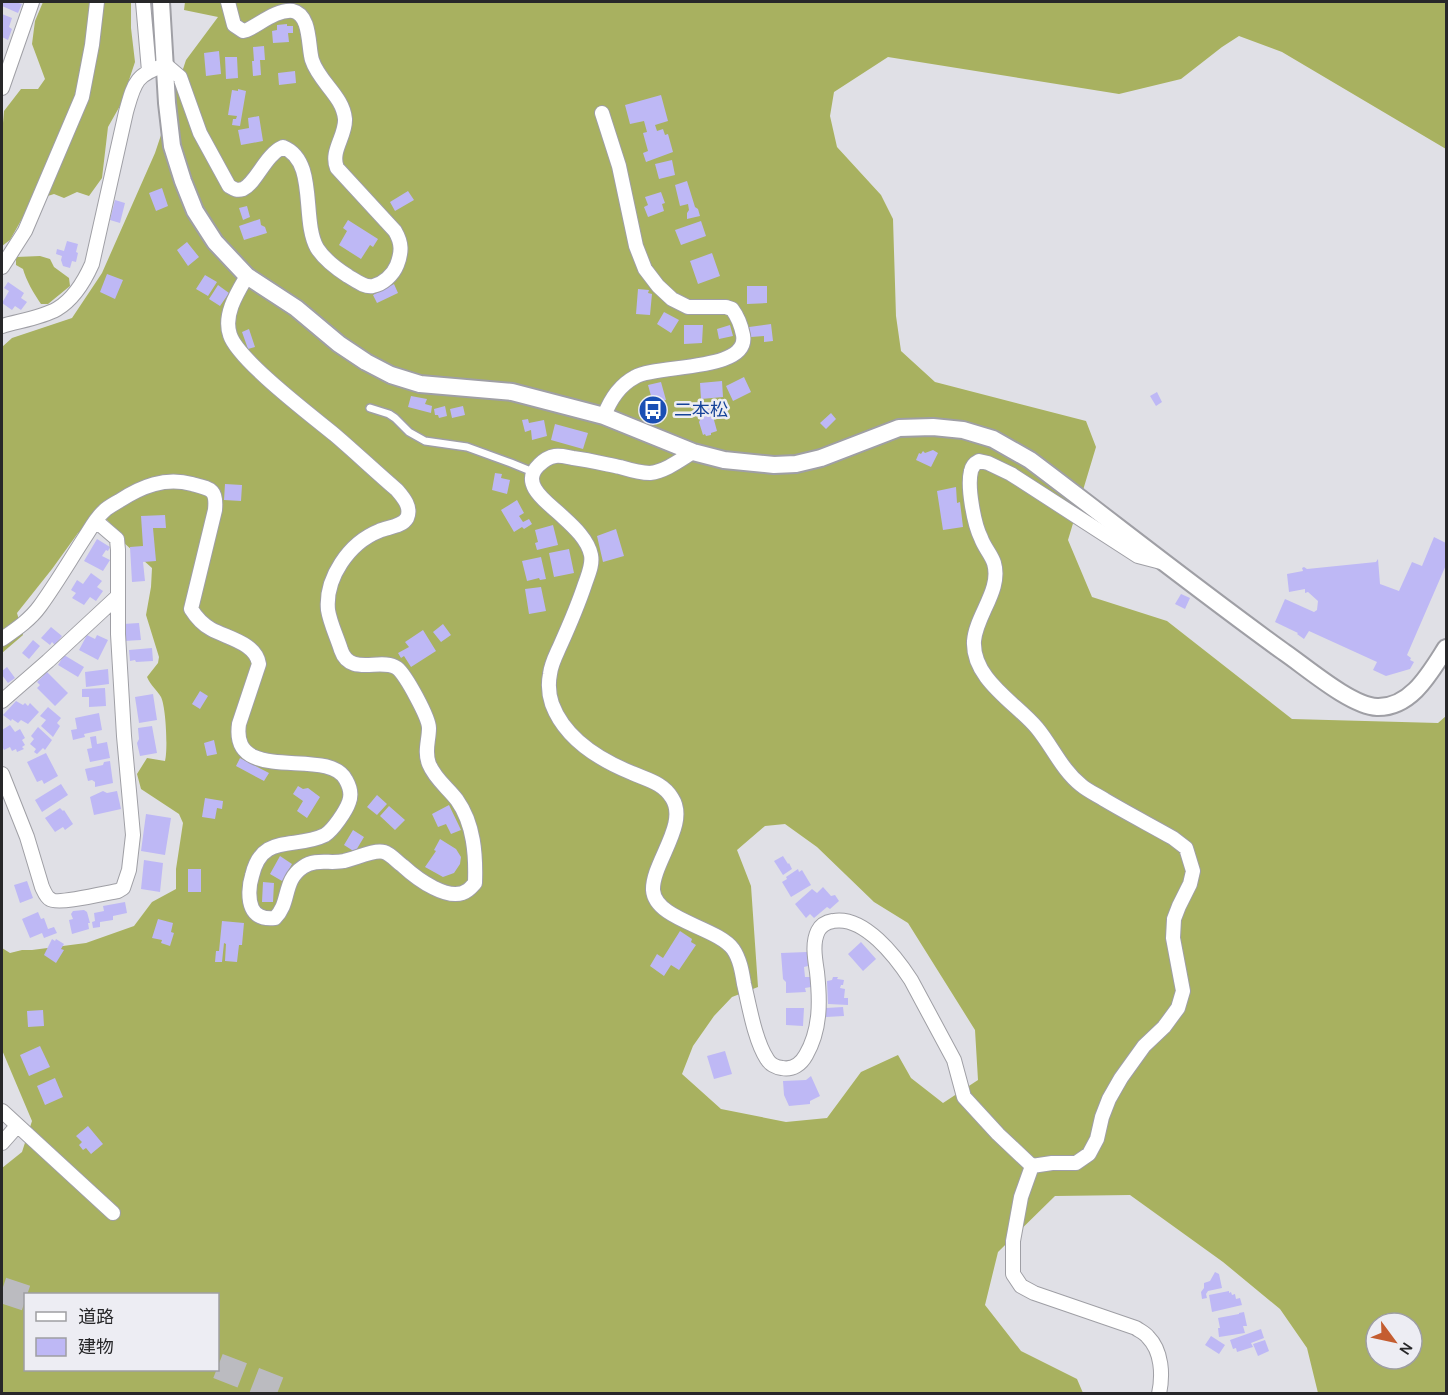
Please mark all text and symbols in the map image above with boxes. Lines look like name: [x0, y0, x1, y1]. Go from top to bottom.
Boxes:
bus stop icon: 二本松: [637, 394, 669, 426]
place label: 二本松: [674, 399, 728, 421]
legend: [24, 1293, 219, 1371]
text: 道路: [78, 1306, 114, 1328]
north arrow: [1364, 1311, 1424, 1371]
text: 建物: [78, 1336, 114, 1358]
text: N: [1395, 1339, 1417, 1359]

